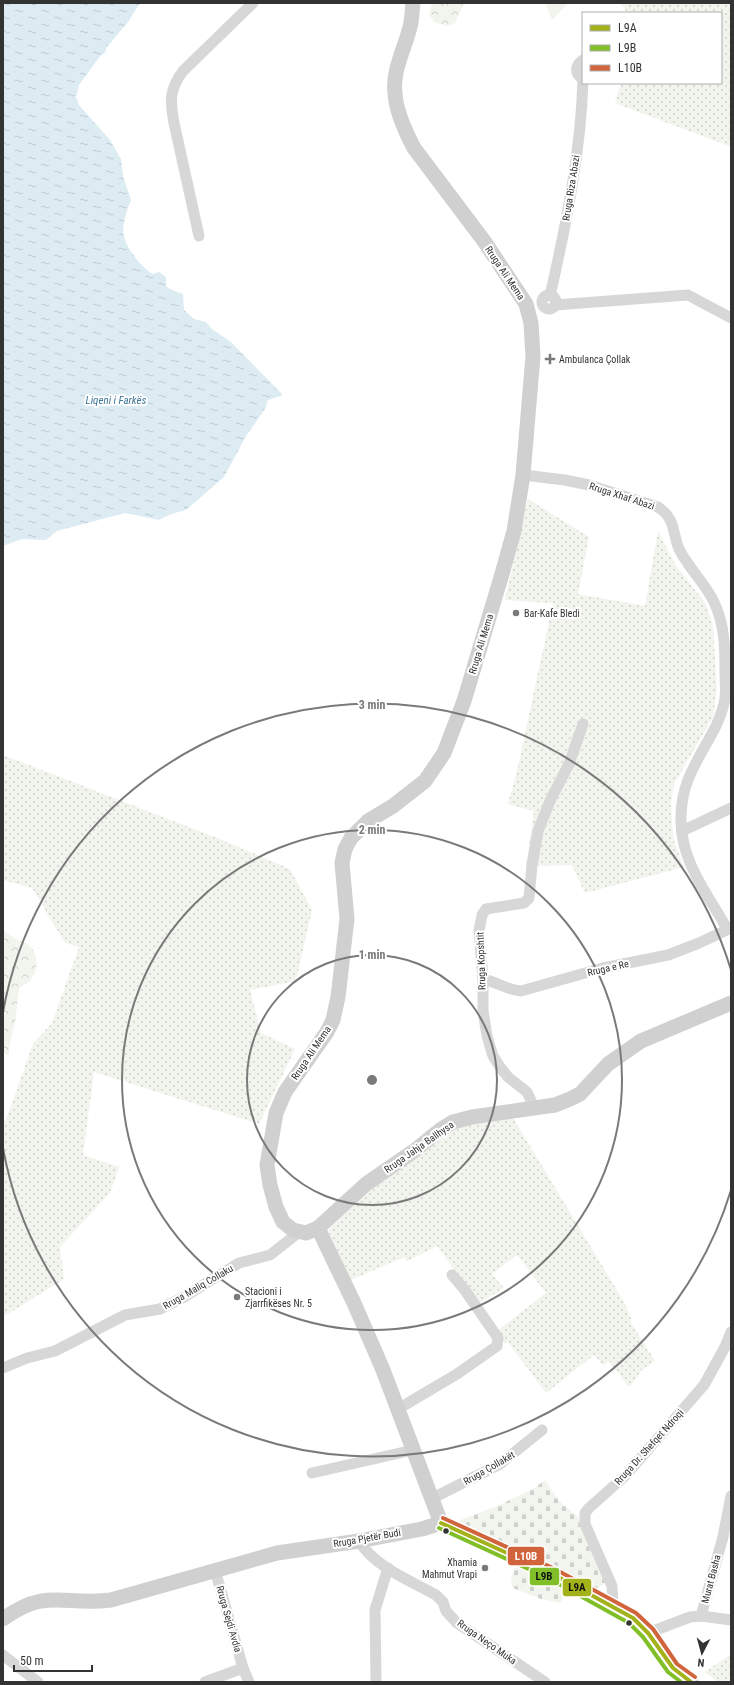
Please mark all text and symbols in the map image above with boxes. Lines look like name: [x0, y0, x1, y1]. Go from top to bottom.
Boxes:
legend: [582, 12, 722, 84]
text: L9A: [618, 21, 637, 35]
text: L9B: [618, 41, 636, 55]
text: L10B: [618, 61, 642, 75]
street label: Rruga Riza Abazi: [560, 154, 582, 222]
street label: Rruga Ali Mema: [483, 244, 527, 302]
marker: Ambulanca Çollak: [544, 353, 556, 365]
place label: Ambulanca Çollak: [559, 354, 631, 365]
water label: Liqeni i Farkës: [86, 394, 147, 407]
street label: Rruga Xhaf Abazi: [588, 480, 656, 512]
marker: Bar-Kafe Bledi: [511, 608, 521, 618]
place label: Bar-Kafe Bledi: [524, 608, 580, 619]
street label: Rruga Ali Mema: [467, 612, 495, 675]
text: 3 min: [359, 698, 385, 712]
text: 2 min: [359, 823, 385, 837]
street label: Rruga Kopshtit: [474, 932, 488, 990]
text: 1 min: [359, 948, 385, 962]
street label: Rruga e Re: [586, 958, 630, 978]
street label: Rruga Ali Mema: [289, 1024, 333, 1082]
centre of rings: [365, 1073, 379, 1087]
street label: Rruga Jahja Ballhysa: [382, 1119, 456, 1175]
street label: Rruga Maliq Collaku: [161, 1262, 235, 1311]
place label: Stacioni i Zjarrfikëses Nr. 5: [245, 1286, 312, 1309]
marker: Stacioni i Zjarrfikëses Nr. 5: [232, 1292, 242, 1302]
street label: Rruga Dr. Shefqet Ndroqi: [612, 1407, 686, 1487]
street label: Rruga Çollakët: [461, 1449, 517, 1487]
unlabelled marker: [441, 1526, 451, 1536]
street label: Rruga Pjetër Budi: [332, 1527, 402, 1549]
line badge: L10B: [507, 1546, 545, 1566]
text: L10B: [515, 1550, 537, 1563]
street label: Murat Basha: [699, 1553, 723, 1604]
place label: Xhamia Mahmut Vrapi: [422, 1557, 477, 1580]
marker: Xhamia Mahmut Vrapi: [480, 1563, 490, 1573]
line badge: L9B: [529, 1567, 560, 1586]
text: L9B: [536, 1570, 553, 1583]
line badge: L9A: [562, 1578, 592, 1597]
text: L9A: [568, 1581, 586, 1594]
street label: Rruga Sejdi Avdia: [214, 1584, 244, 1654]
street label: Rruga Neço Muka: [455, 1618, 519, 1667]
unlabelled marker: [624, 1618, 634, 1628]
north arrow: [682, 1633, 722, 1673]
scale bar: [14, 1647, 92, 1673]
text: 50 m: [20, 1654, 44, 1668]
text: N: [697, 1656, 705, 1669]

